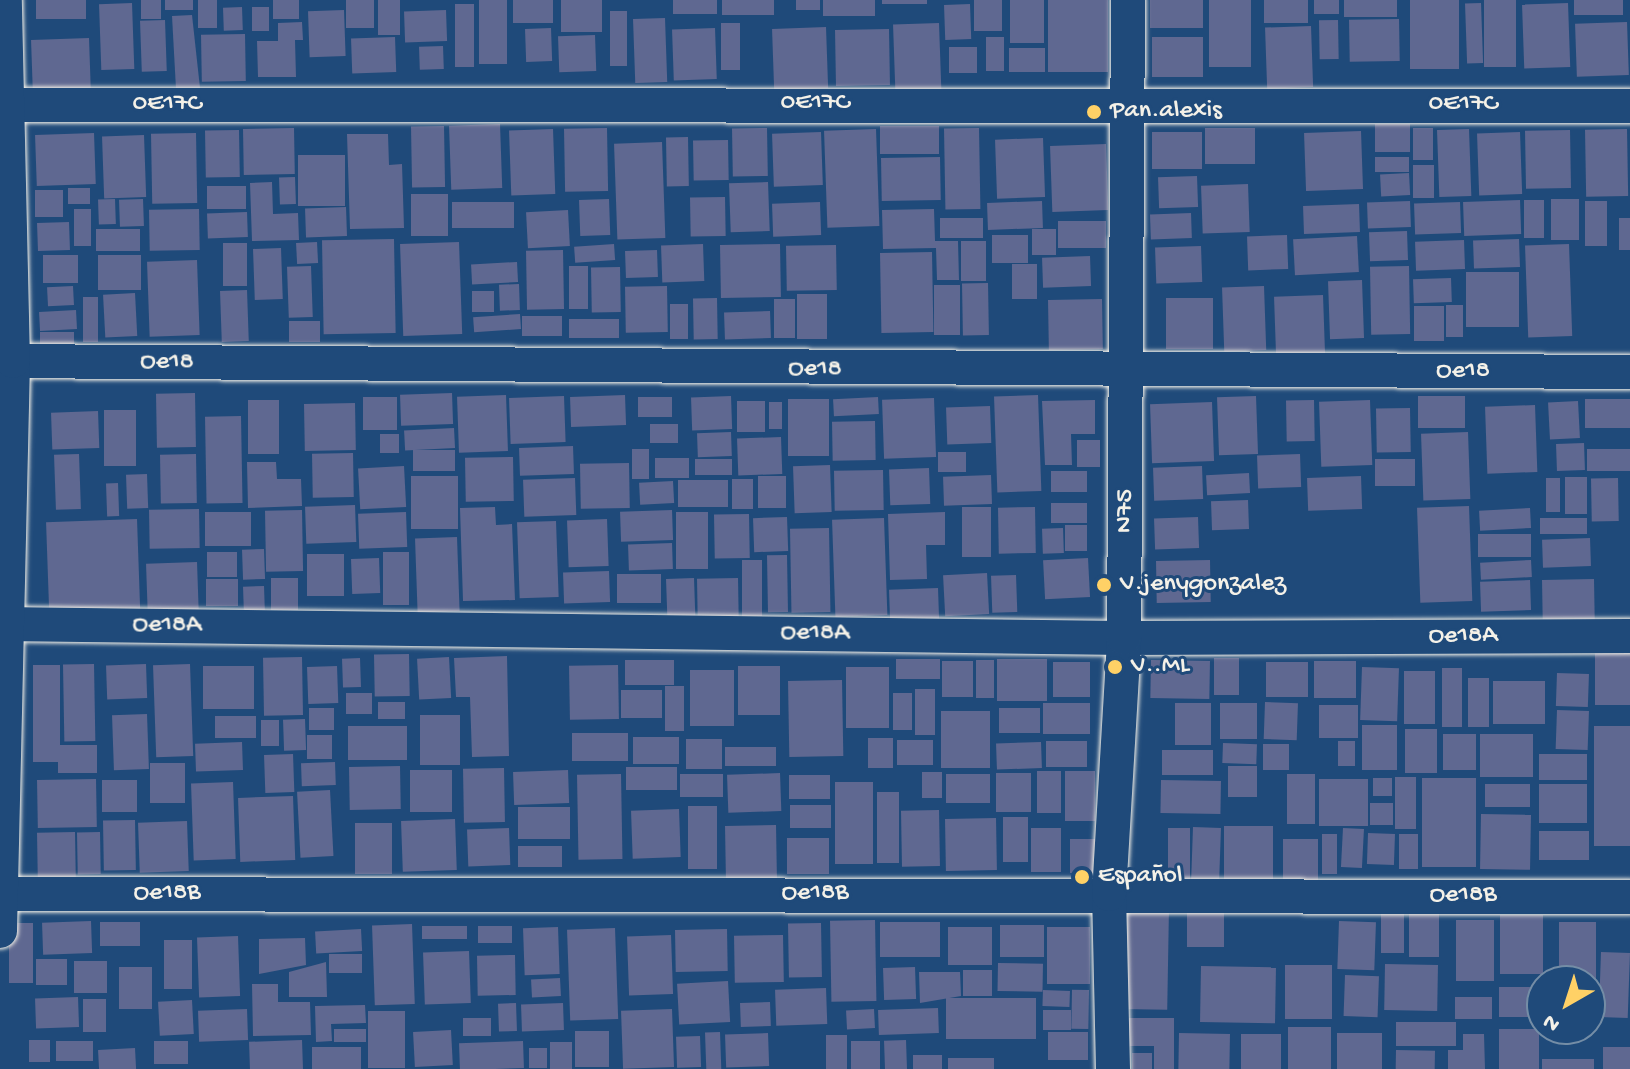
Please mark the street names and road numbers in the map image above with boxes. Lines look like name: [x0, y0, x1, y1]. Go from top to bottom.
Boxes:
street label: 0E17C: [780, 88, 850, 120]
street label: 0E17C: [132, 89, 202, 121]
street label: 0E17C: [1428, 89, 1498, 121]
street label: Oe18: [140, 347, 194, 379]
street label: Oe18: [788, 354, 842, 386]
street label: Oe18: [1436, 356, 1490, 388]
street label: N75: [1110, 489, 1142, 533]
street label: Oe18A: [132, 610, 202, 642]
street label: Oe18A: [780, 618, 850, 650]
street label: Oe18A: [1428, 621, 1498, 653]
street label: Oe18B: [133, 878, 201, 910]
street label: Oe18B: [781, 878, 849, 910]
street label: Oe18B: [1429, 880, 1497, 912]

